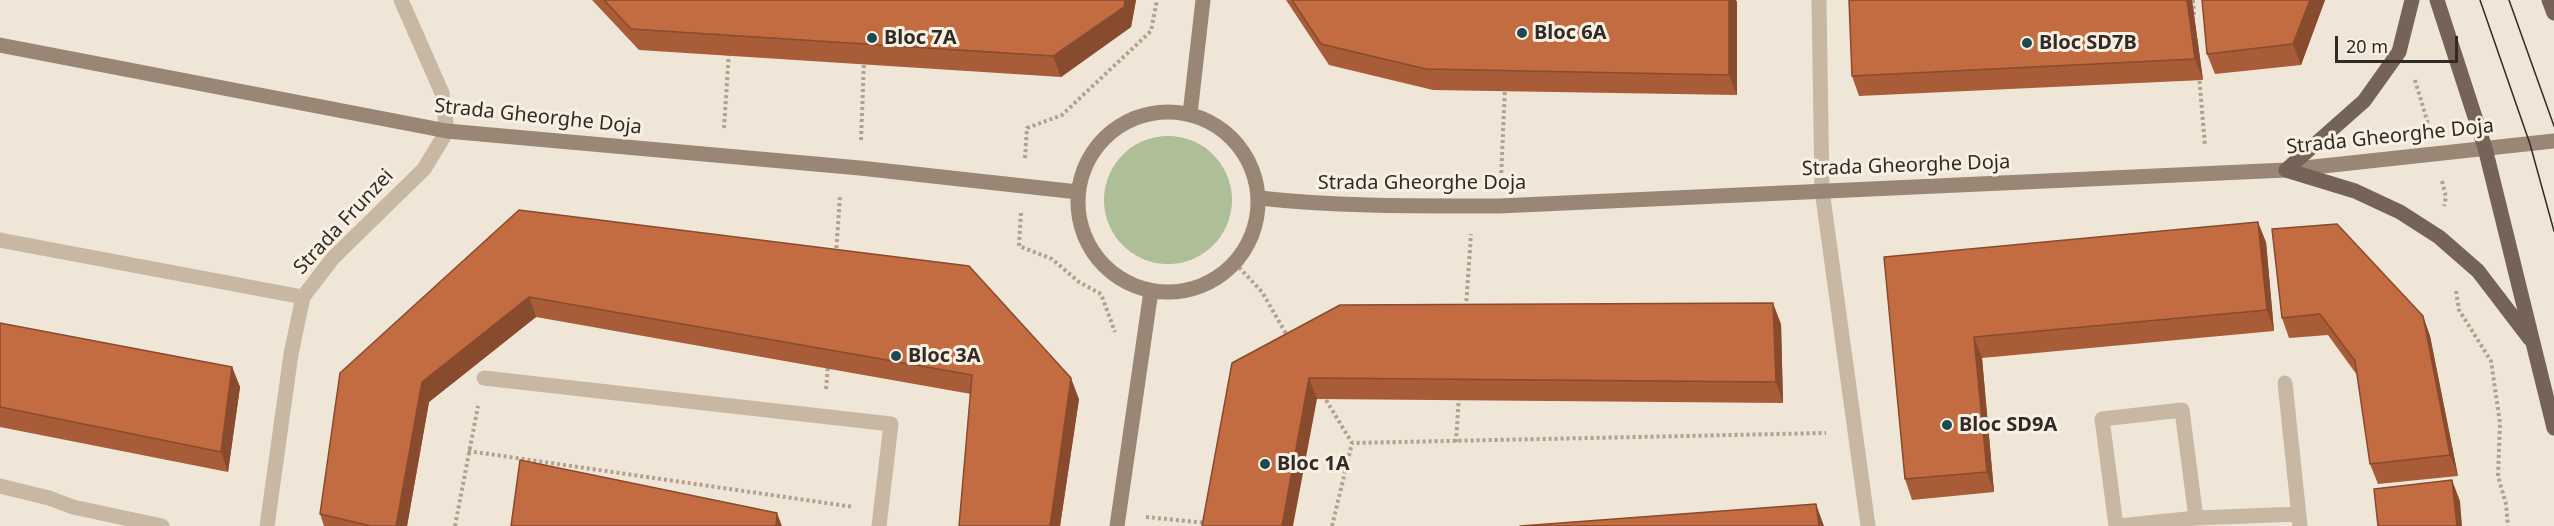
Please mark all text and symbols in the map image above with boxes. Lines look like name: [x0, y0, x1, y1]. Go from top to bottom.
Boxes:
place label: Bloc 6A: [1534, 21, 1607, 45]
scale bar: [2338, 24, 2461, 62]
place label: Bloc 7A: [884, 26, 957, 50]
marker: Bloc 6A: [1515, 26, 1529, 40]
marker: Bloc 7A: [865, 31, 879, 45]
place label: Bloc SD7B: [2039, 31, 2137, 55]
text: 20 m: [2346, 34, 2388, 58]
marker: Bloc SD7B: [2020, 36, 2034, 50]
street label: Strada Gheorghe Doja: [433, 94, 643, 140]
street label: Strada Gheorghe Doja: [2285, 114, 2495, 160]
street label: Strada Gheorghe Doja: [1801, 150, 2011, 182]
street label: Strada Frunzei: [289, 164, 399, 280]
street label: Strada Gheorghe Doja: [1318, 171, 1526, 195]
place label: Bloc 3A: [908, 344, 981, 368]
marker: Bloc 3A: [889, 349, 903, 363]
place label: Bloc SD9A: [1959, 413, 2057, 437]
marker: Bloc SD9A: [1940, 418, 1954, 432]
place label: Bloc 1A: [1277, 452, 1350, 476]
marker: Bloc 1A: [1258, 457, 1272, 471]

